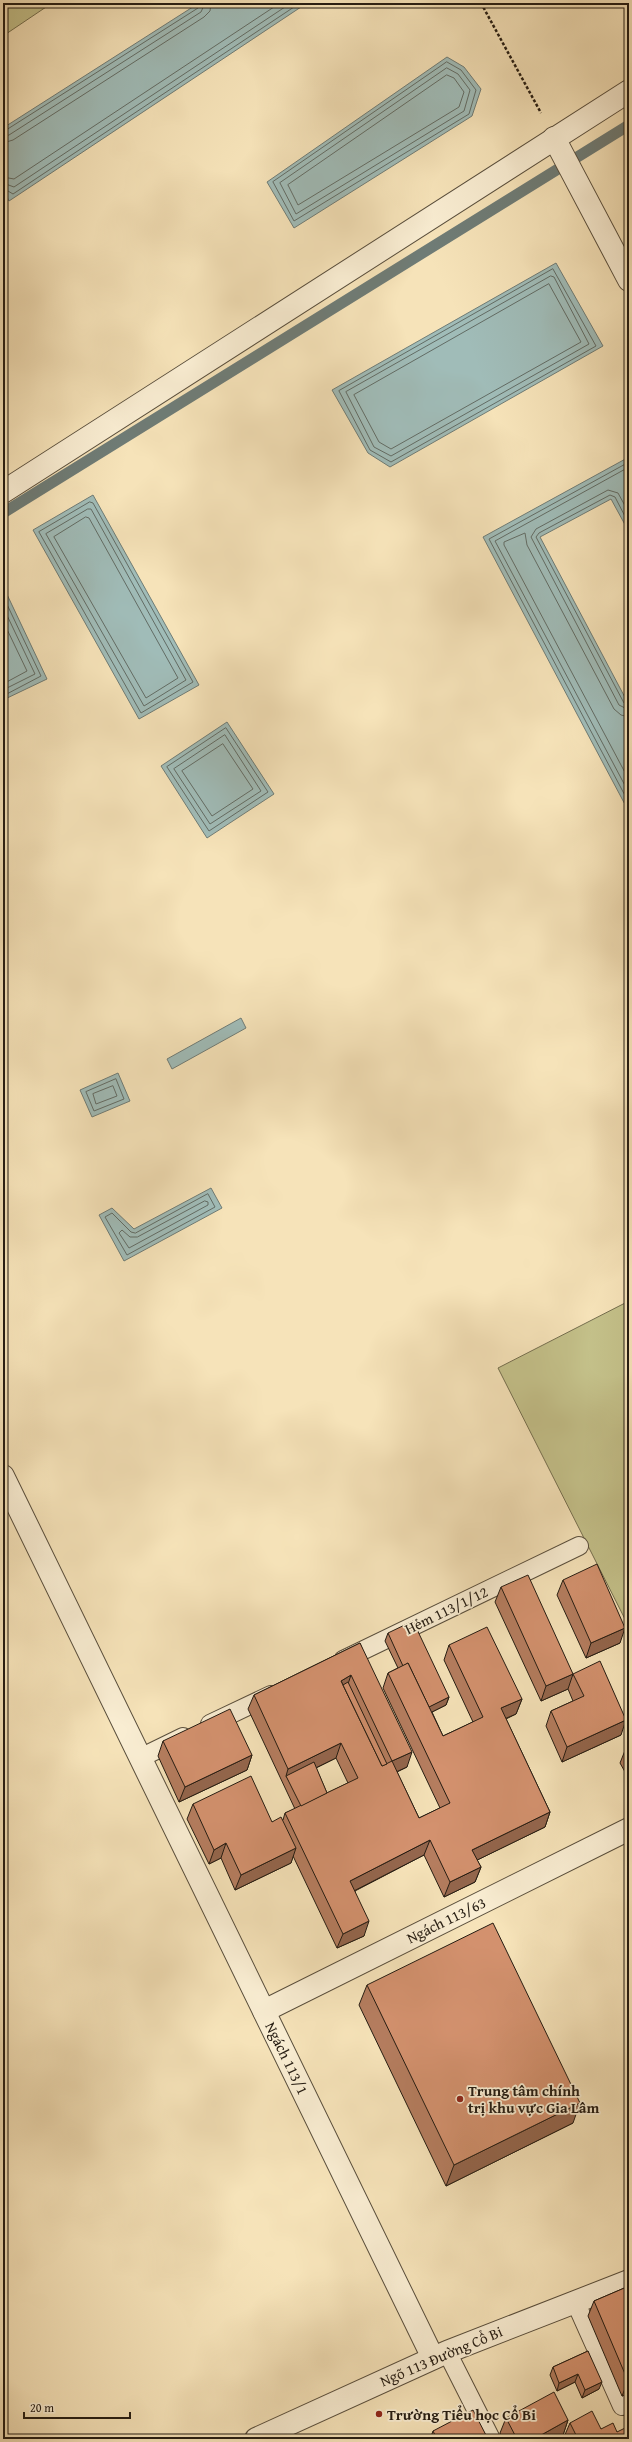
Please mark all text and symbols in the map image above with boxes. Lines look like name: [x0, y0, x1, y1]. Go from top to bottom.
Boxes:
street label: Hẻm 113/1/12: [401, 1581, 491, 1639]
street label: Ngách 113/63: [403, 1892, 489, 1948]
street label: Ngách 113/1: [260, 2018, 314, 2098]
place label: Trung tâm chính trị khu vực Gia Lâm: [468, 2080, 599, 2118]
marker: Trung tâm chính trị khu vực Gia Lâm: [455, 2094, 465, 2104]
street label: Ngõ 113 Đường Cổ Bi: [377, 2321, 505, 2391]
scale bar: [24, 2394, 130, 2420]
text: 20 m: [30, 2399, 54, 2416]
place label: Trường Tiểu học Cổ Bi: [387, 2404, 536, 2425]
marker: Trường Tiểu học Cổ Bi: [374, 2409, 384, 2419]

